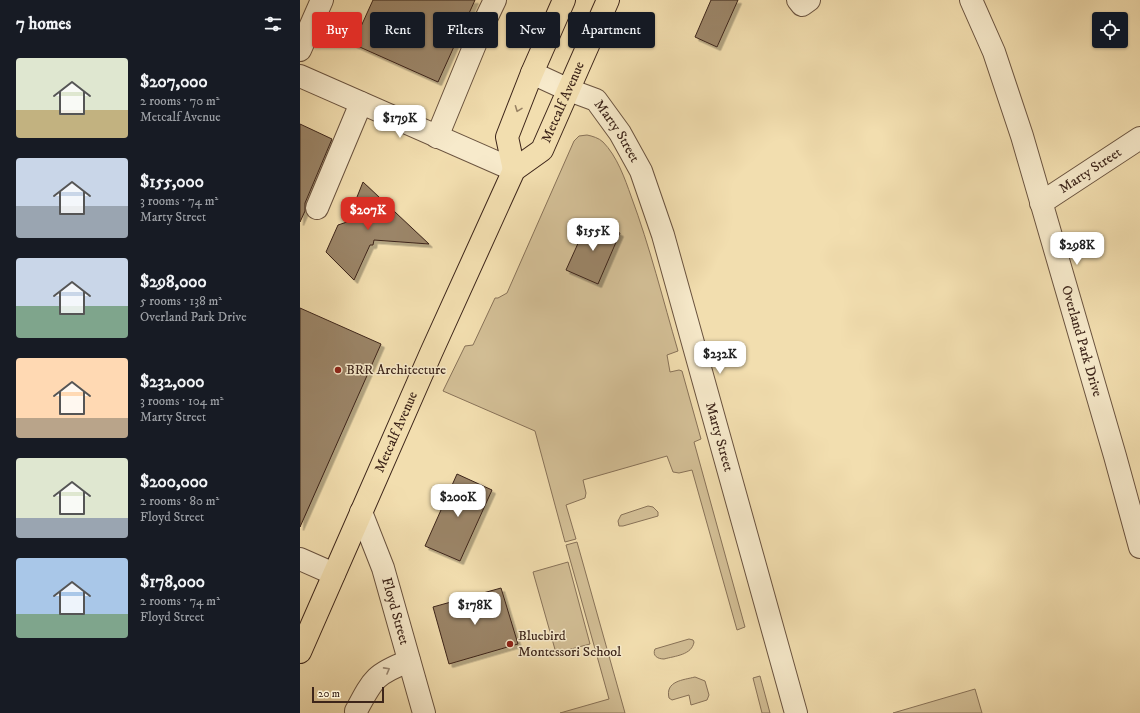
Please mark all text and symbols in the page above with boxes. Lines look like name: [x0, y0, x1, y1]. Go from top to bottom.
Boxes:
chip: Buy: [312, 12, 362, 48]
chip: Rent: [370, 12, 425, 48]
chip: Filters: [433, 12, 498, 48]
chip: New: [506, 12, 560, 48]
chip: Apartment: [568, 12, 655, 48]
map controls: [1092, 12, 1128, 48]
button: locate: [1092, 12, 1128, 48]
text: 7 homes: [16, 13, 71, 35]
icon: filters: [262, 13, 284, 35]
street label: Metcalf Avenue: [537, 59, 589, 146]
text: $207,000: [140, 71, 208, 93]
icon: home: [48, 74, 96, 122]
text: 2 rooms · 70 m²: [140, 93, 220, 109]
street label: Marty Street: [590, 96, 644, 166]
pin: $179K: [372, 105, 428, 139]
one-way arrow: [515, 106, 523, 113]
text: Metcalf Avenue: [140, 109, 221, 125]
text: $179K: [383, 110, 417, 126]
street label: Marty Street: [1056, 143, 1125, 198]
text: $155,000: [140, 171, 204, 193]
icon: home: [48, 174, 96, 222]
text: 3 rooms · 74 m²: [140, 193, 218, 209]
pin: $207K: [340, 197, 396, 231]
text: $207K: [350, 202, 386, 218]
text: Marty Street: [140, 209, 206, 225]
pin: $155K: [565, 218, 621, 252]
text: $155K: [576, 223, 610, 239]
pin: $298K: [1049, 232, 1105, 266]
text: $298K: [1059, 237, 1095, 253]
text: $298,000: [140, 271, 207, 293]
icon: home: [48, 274, 96, 322]
street label: Overland Park Drive: [1057, 283, 1106, 399]
text: 5 rooms · 138 m²: [140, 293, 222, 309]
text: Overland Park Drive: [140, 309, 247, 325]
pin: $232K: [692, 341, 748, 375]
text: $232K: [703, 346, 737, 362]
place label: BRR Architecture: [346, 361, 446, 379]
marker: BRR Architecture: [333, 365, 343, 375]
text: $232,000: [140, 371, 205, 393]
icon: home: [48, 374, 96, 422]
street label: Metcalf Avenue: [371, 389, 422, 476]
text: 3 rooms · 104 m²: [140, 393, 223, 409]
street label: Marty Street: [701, 400, 738, 474]
text: Marty Street: [140, 409, 206, 425]
text: $200,000: [140, 471, 208, 493]
icon: home: [48, 474, 96, 522]
pin: $200K: [430, 484, 486, 518]
text: $200K: [440, 489, 476, 505]
text: 2 rooms · 80 m²: [140, 493, 219, 509]
text: Floyd Street: [140, 509, 204, 525]
text: $178,000: [140, 571, 205, 593]
icon: home: [48, 574, 96, 622]
street label: Floyd Street: [377, 575, 413, 647]
pin: $178K: [447, 592, 503, 626]
text: 2 rooms · 74 m²: [140, 593, 220, 609]
text: $178K: [458, 597, 492, 613]
text: Floyd Street: [140, 609, 204, 625]
place label: Bluebird Montessori School: [518, 627, 622, 661]
marker: Bluebird Montessori School: [505, 639, 515, 649]
one-way arrow: [383, 668, 390, 675]
scale bar: [312, 685, 384, 704]
text: 20 m: [318, 687, 340, 701]

